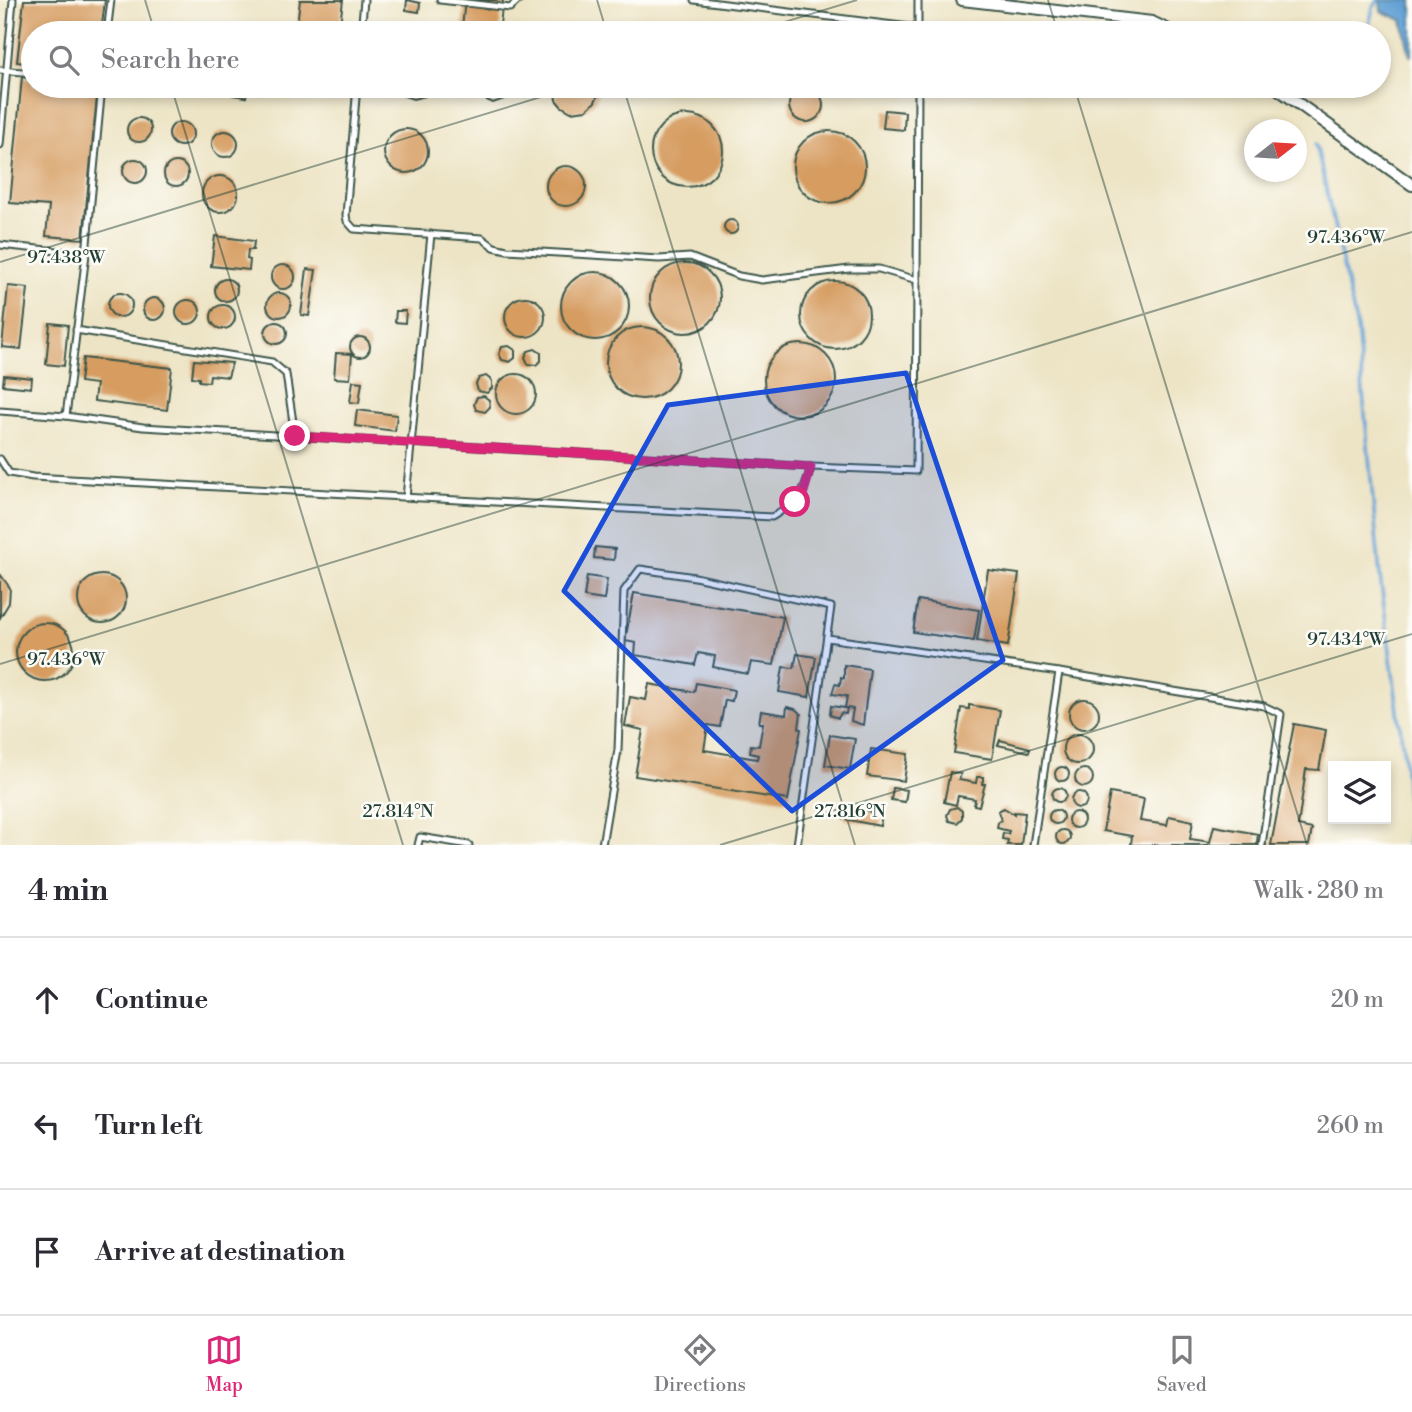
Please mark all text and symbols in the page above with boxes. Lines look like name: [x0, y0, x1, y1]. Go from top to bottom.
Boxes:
search box: [21, 21, 1391, 98]
icon: search: [45, 41, 83, 79]
text: Search here: [101, 44, 240, 76]
north arrow: [1244, 119, 1307, 182]
text: 97.436°W: [1307, 226, 1386, 249]
text: 97.438°W: [27, 246, 106, 269]
route end: [279, 420, 310, 451]
route start: [779, 486, 810, 517]
text: 97.434°W: [1307, 628, 1386, 651]
text: 97.436°W: [27, 648, 106, 671]
map controls: [1328, 761, 1391, 824]
button: layers: [1328, 761, 1391, 824]
text: 27.814°N: [362, 800, 434, 823]
text: 27.816°N: [814, 800, 886, 823]
text: 4 min: [28, 872, 108, 910]
text: Walk · 280 m: [1254, 877, 1384, 905]
icon: ahead: [28, 981, 66, 1019]
text: Continue: [95, 984, 208, 1016]
text: 20 m: [1331, 986, 1384, 1014]
icon: left: [28, 1107, 66, 1145]
text: Turn left: [95, 1110, 203, 1142]
text: 260 m: [1317, 1112, 1384, 1140]
icon: arrive: [28, 1233, 66, 1271]
text: Arrive at destination: [95, 1236, 345, 1268]
tab: Map: [205, 1331, 243, 1397]
tab: Directions: [654, 1331, 746, 1397]
tab: Saved: [1157, 1331, 1207, 1397]

